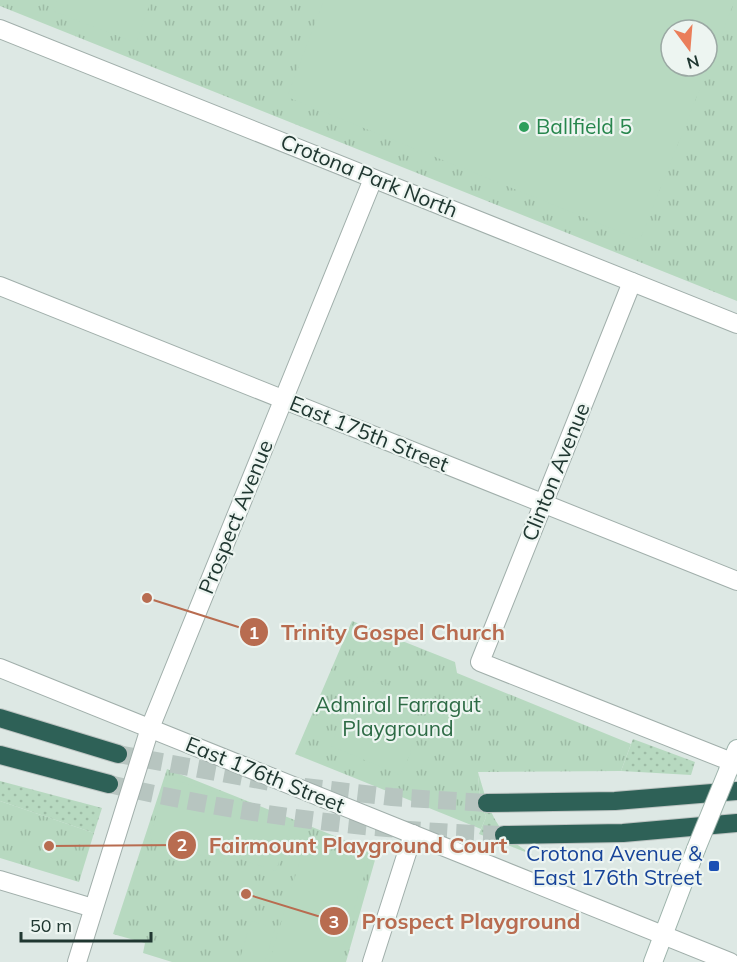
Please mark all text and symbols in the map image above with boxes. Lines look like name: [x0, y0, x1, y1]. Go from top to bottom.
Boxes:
north arrow: [659, 18, 719, 78]
text: N: [685, 51, 702, 74]
place label: Ballfield 5: [536, 113, 632, 139]
marker: Ballfield 5: [517, 120, 531, 134]
street label: Crotona Park North: [277, 128, 462, 222]
street label: East 175th Street: [286, 389, 453, 477]
street label: Clinton Avenue: [516, 399, 595, 545]
street label: Prospect Avenue: [192, 436, 278, 597]
callout: Trinity Gospel Church: [239, 612, 517, 652]
text: Trinity Gospel Church: [281, 618, 505, 646]
text: 1: [249, 621, 259, 644]
park label: Admiral Farragut Playground: [315, 691, 481, 741]
street label: East 176th Street: [182, 730, 349, 818]
callout: Fairmount Playground Court: [167, 825, 520, 865]
text: Fairmount Playground Court: [209, 831, 507, 859]
text: 2: [177, 833, 187, 856]
place label: Crotona Avenue & East 176th Street: [526, 840, 703, 890]
marker: Crotona Avenue & East 176th Street: [707, 859, 721, 873]
callout: Prospect Playground: [319, 901, 592, 941]
scale bar: [21, 905, 152, 943]
text: Prospect Playground: [362, 907, 581, 935]
text: 3: [329, 910, 339, 933]
text: 50 m: [30, 914, 72, 937]

